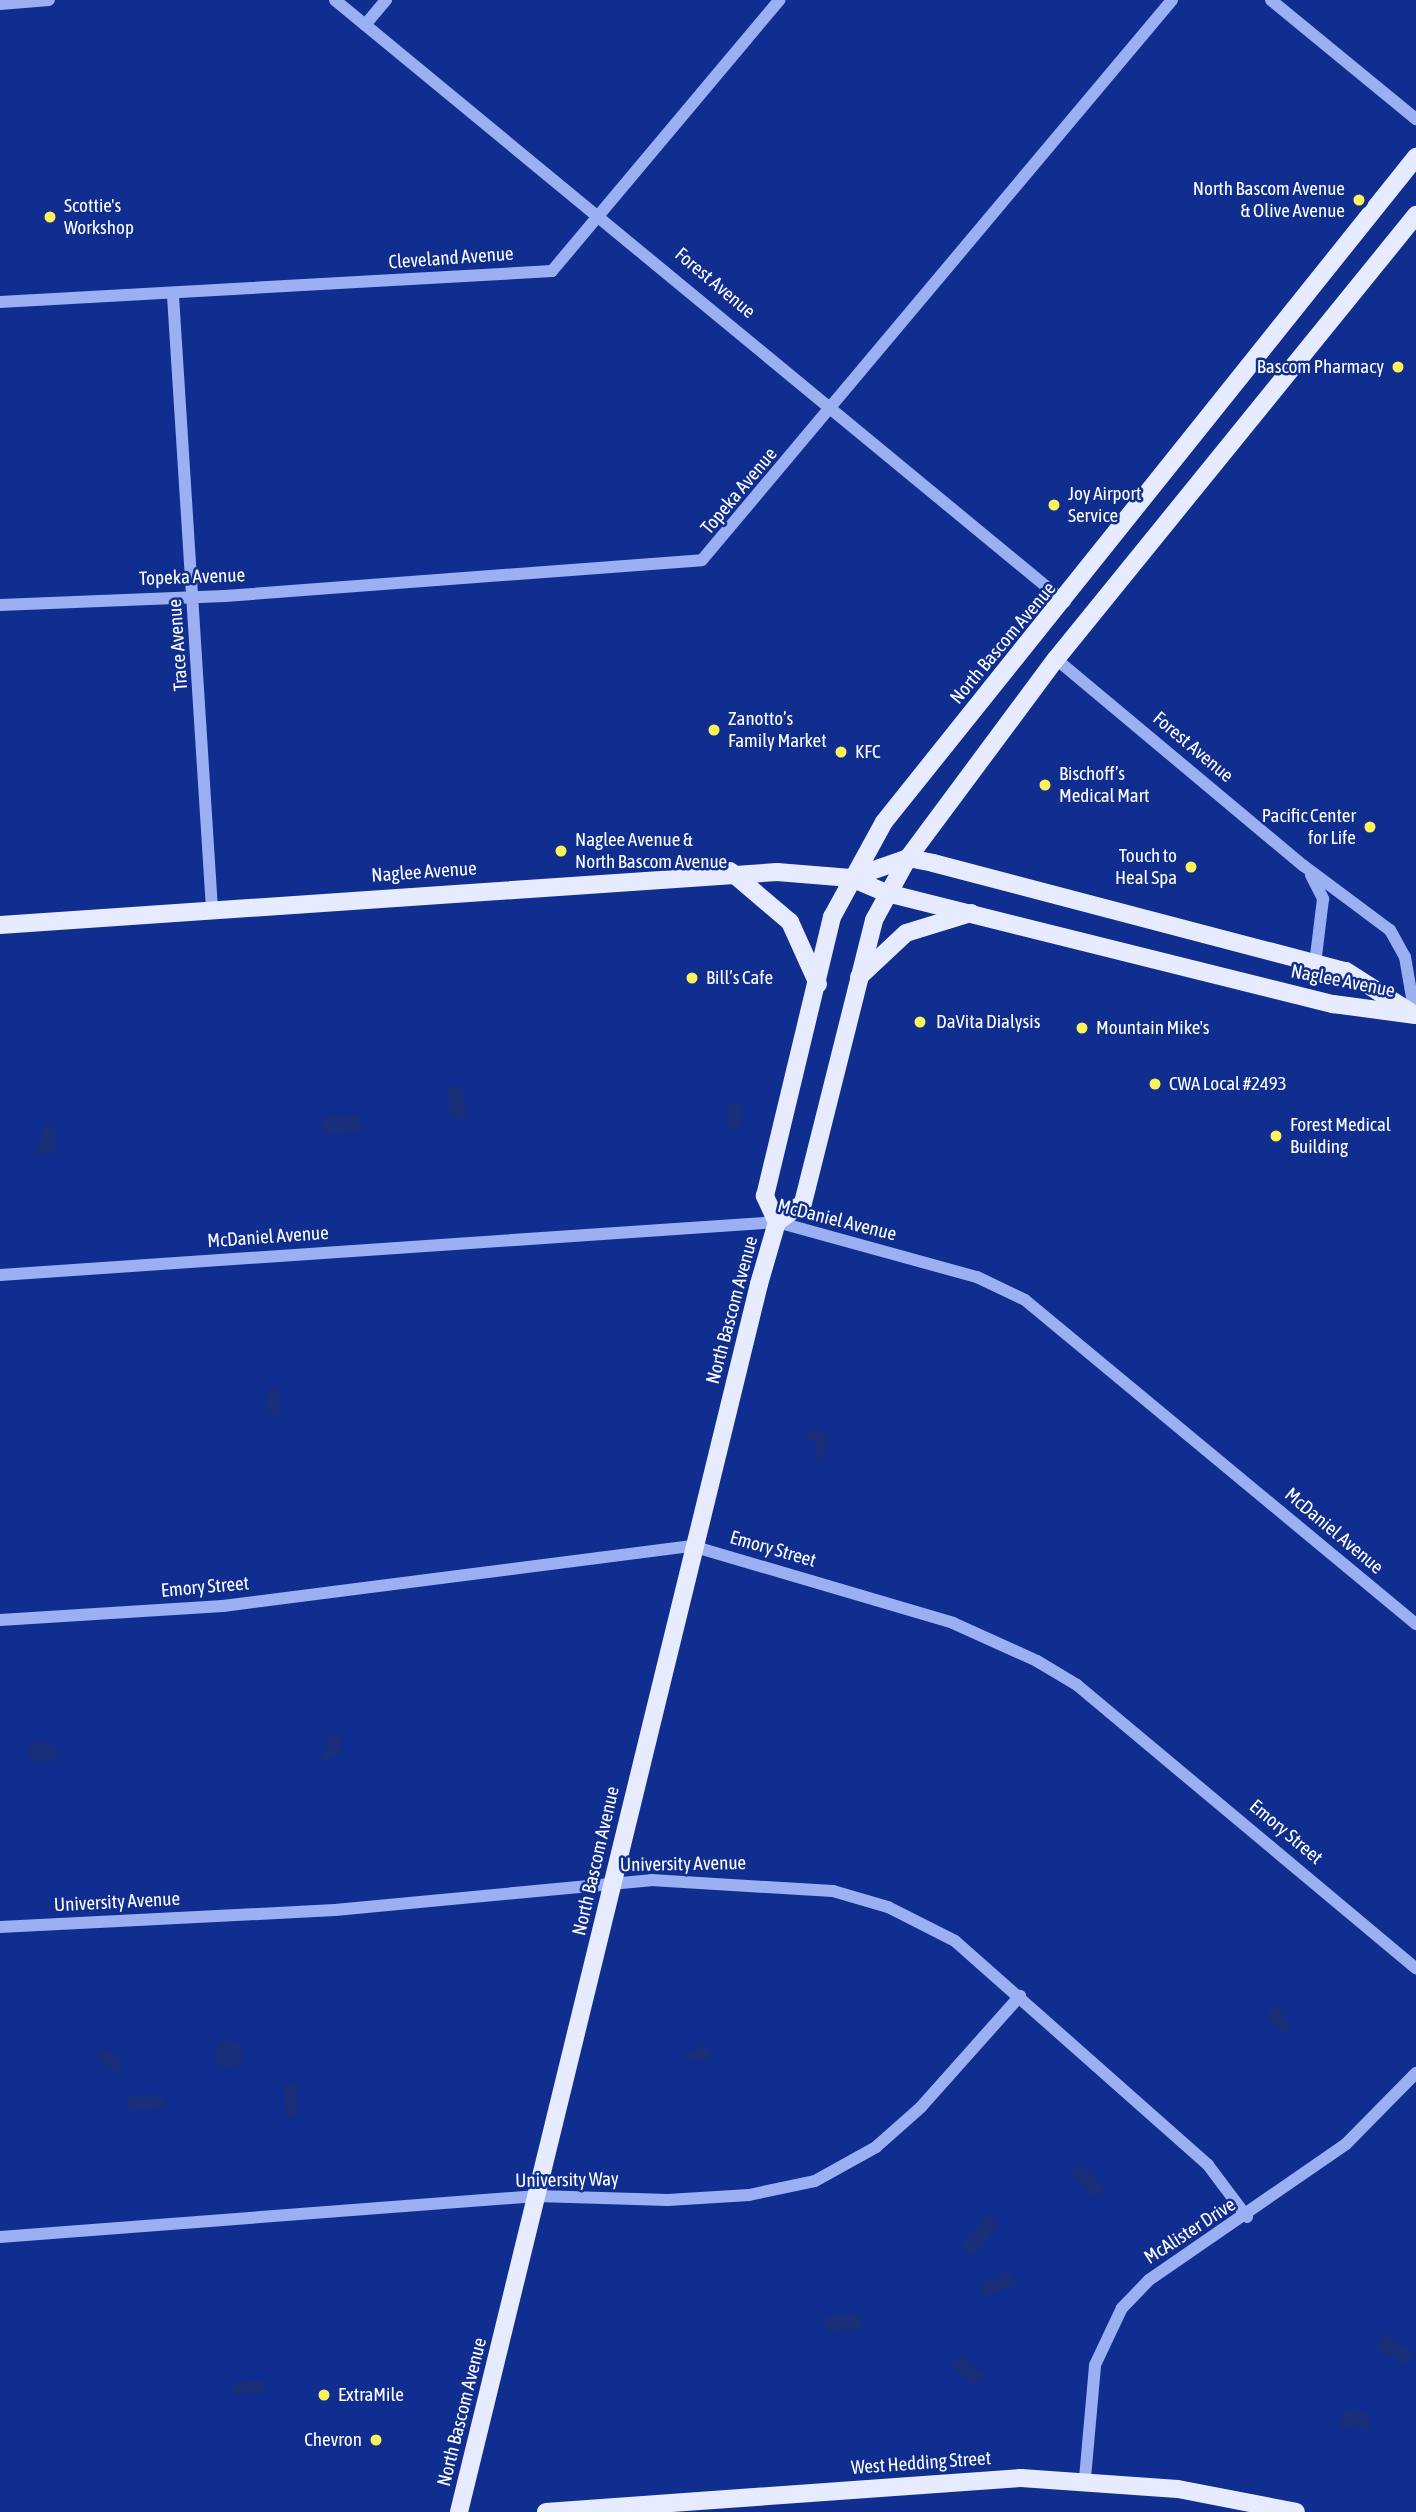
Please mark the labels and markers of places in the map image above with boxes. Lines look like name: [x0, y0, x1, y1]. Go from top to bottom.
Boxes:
place label: North Bascom Avenue & Olive Avenue: [1193, 178, 1345, 222]
marker: North Bascom Avenue & Olive Avenue: [1351, 192, 1367, 208]
place label: Scottie's Workshop: [64, 195, 134, 239]
marker: Scottie's Workshop: [42, 209, 58, 225]
place label: Bascom Pharmacy: [1257, 356, 1384, 378]
marker: Bascom Pharmacy: [1390, 359, 1406, 375]
place label: Joy Airport Service: [1068, 483, 1141, 527]
marker: Joy Airport Service: [1046, 497, 1062, 513]
place label: Zanotto’s Family Market: [728, 708, 827, 752]
marker: Zanotto’s Family Market: [706, 722, 722, 738]
place label: KFC: [855, 741, 881, 763]
marker: KFC: [833, 744, 849, 760]
place label: Bischoff’s Medical Mart: [1059, 763, 1150, 807]
marker: Bischoff’s Medical Mart: [1037, 777, 1053, 793]
place label: Pacific Center for Life: [1262, 805, 1356, 849]
marker: Pacific Center for Life: [1362, 819, 1378, 835]
place label: Naglee Avenue & North Bascom Avenue: [575, 829, 727, 873]
marker: Naglee Avenue & North Bascom Avenue: [553, 843, 569, 859]
place label: Touch to Heal Spa: [1115, 845, 1177, 889]
marker: Touch to Heal Spa: [1183, 859, 1199, 875]
place label: Bill’s Cafe: [706, 967, 773, 989]
marker: Bill’s Cafe: [684, 970, 700, 986]
place label: DaVita Dialysis: [936, 1011, 1040, 1033]
marker: DaVita Dialysis: [910, 1012, 930, 1032]
place label: Mountain Mike's: [1096, 1017, 1210, 1039]
marker: Mountain Mike's: [1074, 1020, 1090, 1036]
place label: CWA Local #2493: [1169, 1073, 1287, 1095]
marker: CWA Local #2493: [1147, 1076, 1163, 1092]
place label: Forest Medical Building: [1290, 1114, 1391, 1158]
marker: Forest Medical Building: [1268, 1128, 1284, 1144]
place label: ExtraMile: [338, 2384, 404, 2406]
marker: ExtraMile: [316, 2387, 332, 2403]
place label: Chevron: [304, 2429, 362, 2451]
marker: Chevron: [368, 2432, 384, 2448]

